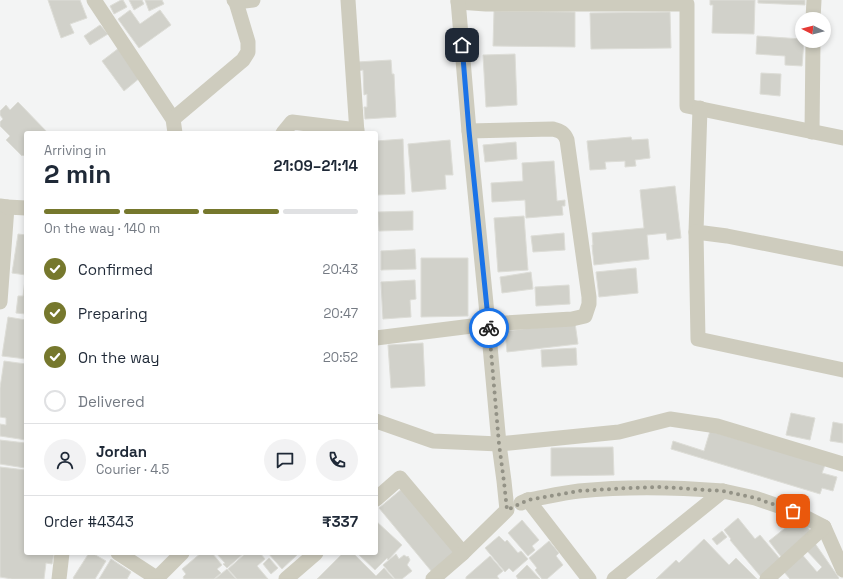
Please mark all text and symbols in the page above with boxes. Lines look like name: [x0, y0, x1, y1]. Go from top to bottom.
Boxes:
north arrow: [795, 12, 831, 48]
map controls: [795, 12, 831, 48]
pin: [445, 28, 479, 62]
icon: home: [451, 34, 473, 56]
text: Arriving in: [44, 142, 106, 159]
text: 21:09–21:14: [274, 156, 358, 175]
text: 2 min: [44, 157, 111, 191]
text: On the way · 140 m: [44, 220, 160, 237]
icon: check: [44, 258, 66, 280]
text: Confirmed: [78, 260, 153, 279]
text: 20:43: [323, 261, 358, 278]
icon: check: [44, 302, 66, 324]
text: Preparing: [78, 304, 148, 323]
text: 20:47: [323, 305, 358, 322]
courier: [469, 308, 509, 348]
icon: bike: [478, 317, 500, 339]
icon: check: [44, 346, 66, 368]
text: On the way: [78, 348, 159, 367]
text: 20:52: [323, 349, 358, 366]
text: Delivered: [78, 392, 145, 411]
button: person: [44, 439, 86, 481]
button: chat: [264, 439, 306, 481]
button: phone: [316, 439, 358, 481]
text: Jordan: [96, 442, 147, 461]
text: Courier · 4.5: [96, 461, 169, 478]
pin: [776, 494, 810, 528]
icon: bag: [782, 500, 804, 522]
text: Order #4343: [44, 512, 134, 531]
text: ₹337: [322, 512, 358, 531]

